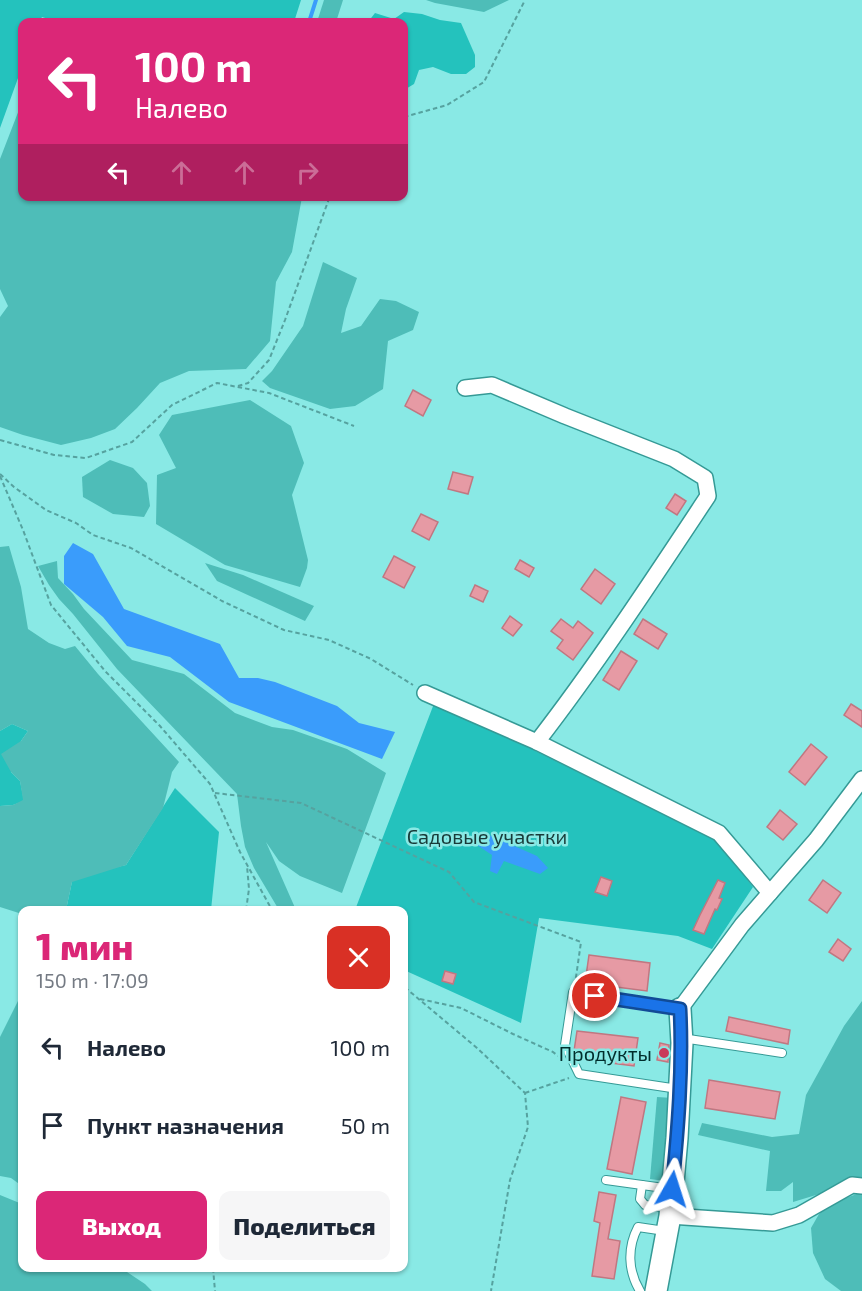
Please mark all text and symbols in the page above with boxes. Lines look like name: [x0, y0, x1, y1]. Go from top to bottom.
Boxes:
text: 100 m: [135, 40, 252, 90]
icon: left: [36, 42, 114, 120]
text: Налево: [135, 91, 228, 123]
icon: left: [102, 156, 135, 189]
icon: ahead: [165, 156, 198, 189]
icon: ahead: [228, 156, 261, 189]
icon: right: [291, 156, 324, 189]
park label: Садовые участки: [407, 824, 567, 849]
text: 1 мин: [36, 924, 134, 967]
button: close: [327, 926, 390, 989]
text: 150 m · 17:09: [36, 968, 149, 992]
pin: [569, 970, 620, 1021]
icon: arrive: [578, 979, 611, 1012]
icon: left: [36, 1031, 69, 1064]
text: Налево: [87, 1034, 166, 1060]
text: 100 m: [331, 1034, 390, 1060]
place label: Продукты: [559, 1041, 652, 1066]
marker: Продукты: [657, 1046, 671, 1060]
icon: arrive: [36, 1109, 69, 1142]
text: Пункт назначения: [87, 1112, 284, 1138]
text: 50 m: [341, 1112, 390, 1138]
position arrow: [640, 1157, 704, 1221]
button: Выход: [36, 1191, 207, 1260]
button: Поделиться: [219, 1191, 390, 1260]

